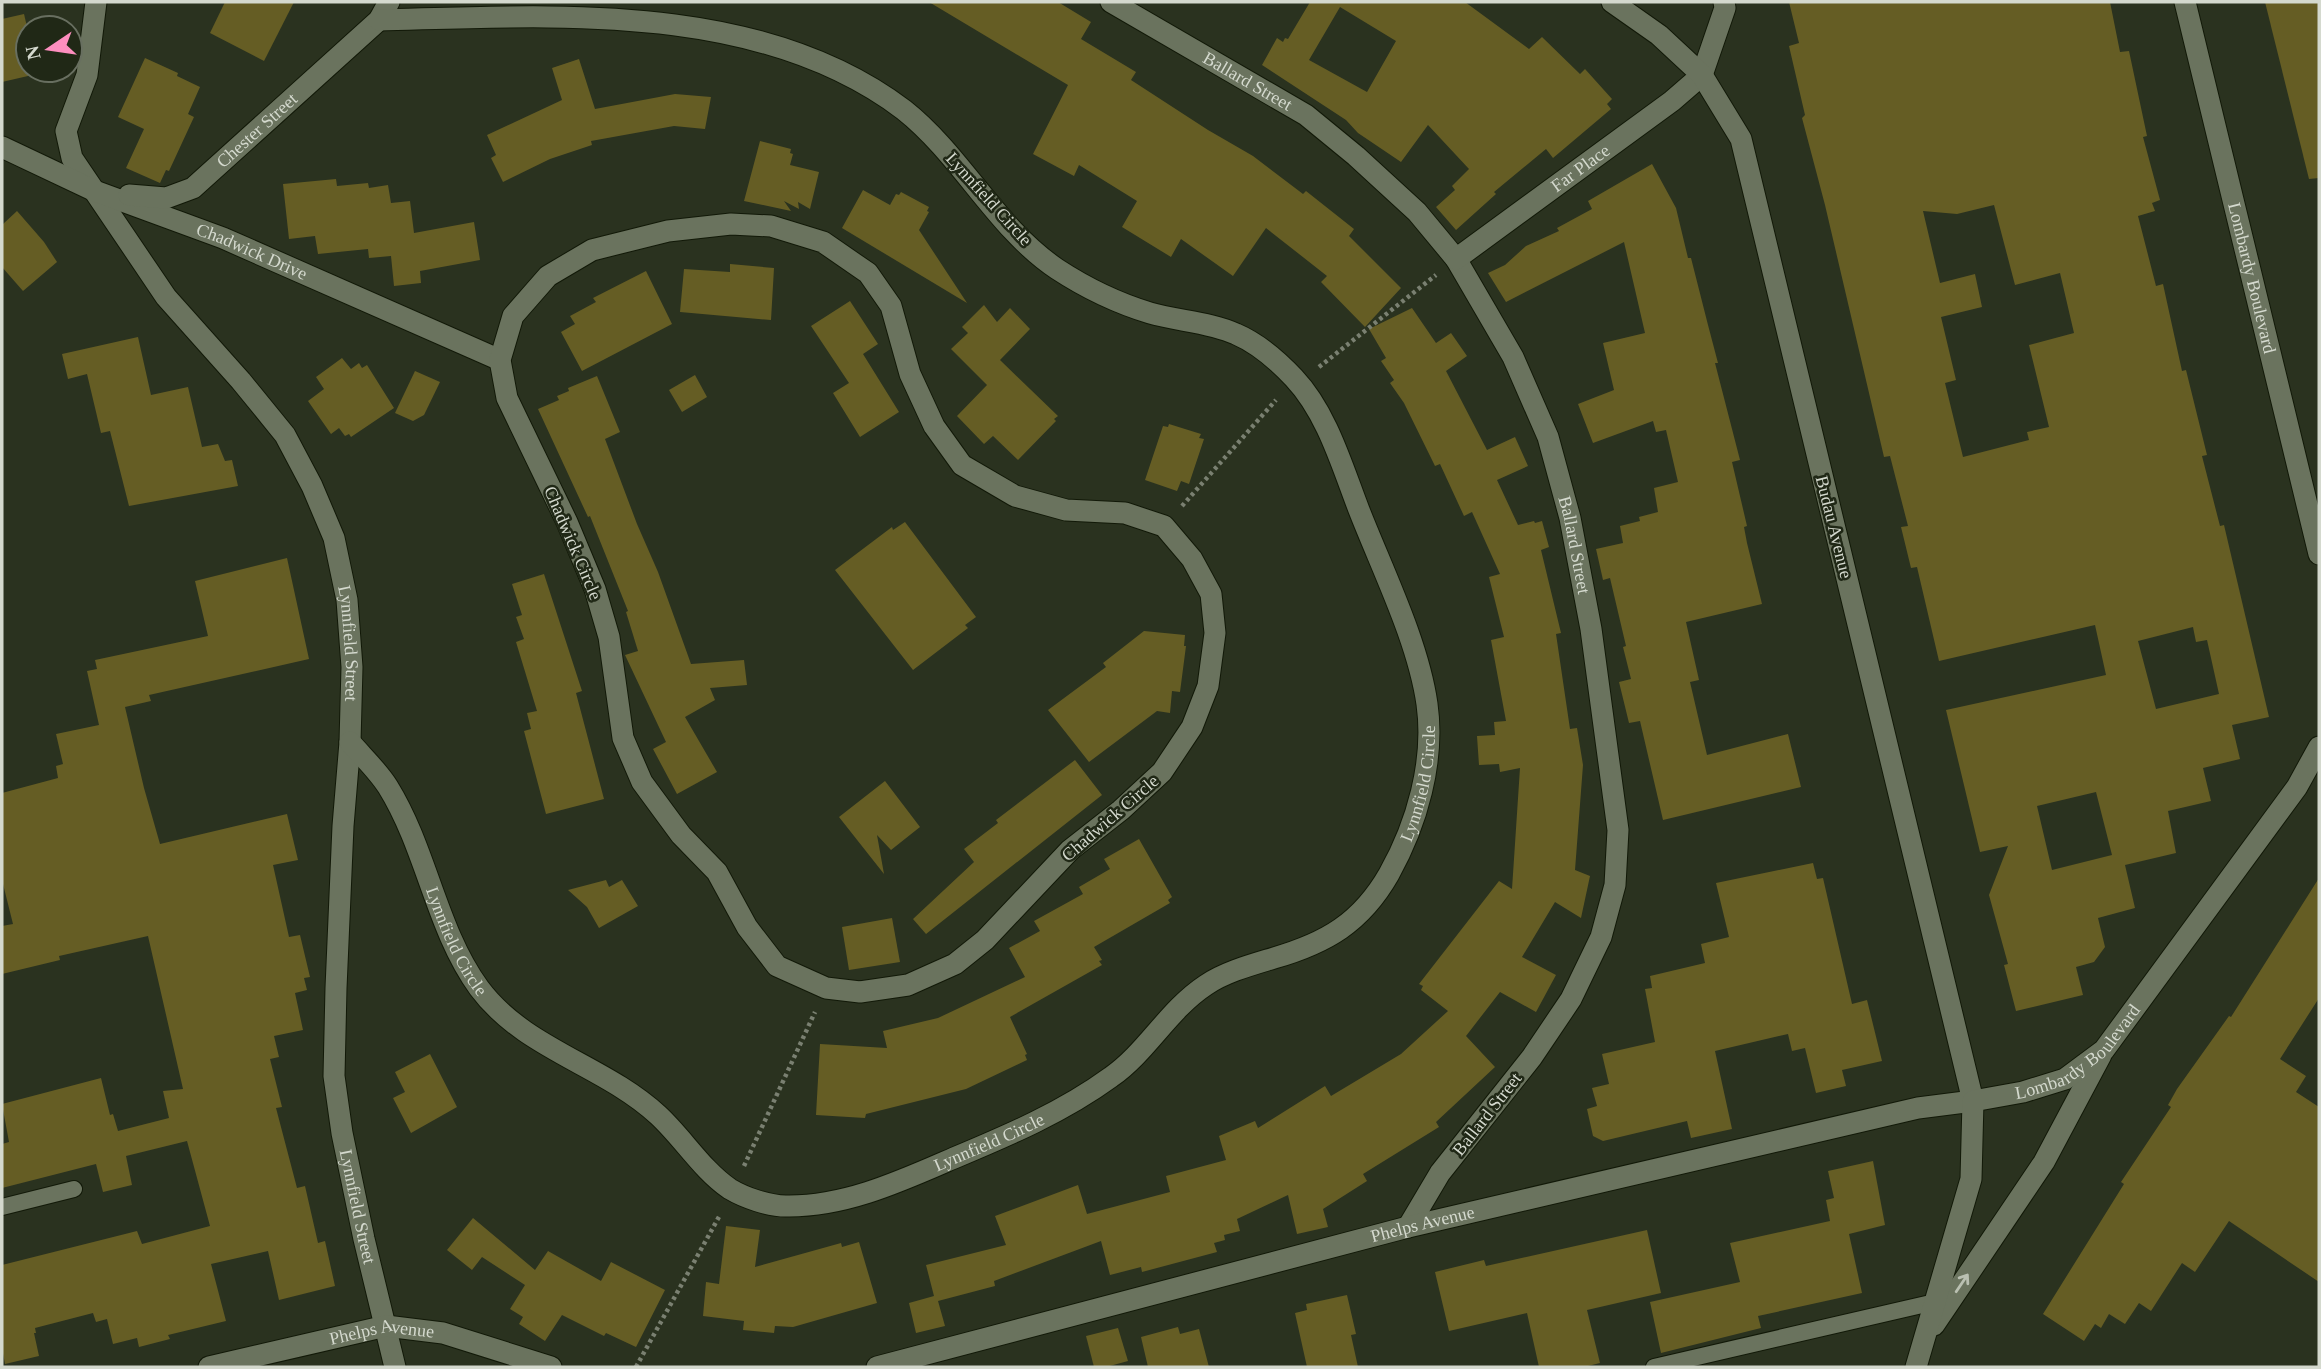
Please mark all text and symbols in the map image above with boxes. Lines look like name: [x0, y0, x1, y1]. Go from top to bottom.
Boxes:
north arrow: [14, 14, 84, 84]
text: N: [21, 43, 45, 62]
street label: Ballard Street: [1200, 48, 1296, 115]
street label: Chester Street: [212, 89, 301, 172]
street label: Far Place: [1547, 140, 1613, 196]
street label: Lynnfield Circle: [942, 148, 1036, 250]
street label: Lombardy Boulevard: [2224, 201, 2280, 355]
street label: Chadwick Drive: [194, 219, 310, 284]
street label: Budau Avenue: [1812, 474, 1856, 580]
street label: Chadwick Circle: [540, 483, 606, 603]
street label: Ballard Street: [1554, 494, 1594, 596]
street label: Lynnfield Street: [334, 583, 362, 702]
street label: Lynnfield Circle: [1396, 725, 1439, 844]
street label: Chadwick Circle: [1058, 771, 1162, 865]
street label: Lynnfield Circle: [422, 884, 491, 1000]
street label: Lombardy Boulevard: [2013, 1001, 2144, 1103]
street label: Ballard Street: [1449, 1069, 1525, 1159]
street label: Lynnfield Circle: [931, 1109, 1047, 1176]
street label: Lynnfield Street: [336, 1147, 380, 1266]
street label: Phelps Avenue: [1368, 1202, 1476, 1246]
one-way arrow: [1955, 1274, 1969, 1293]
street label: Phelps Avenue: [327, 1315, 435, 1349]

